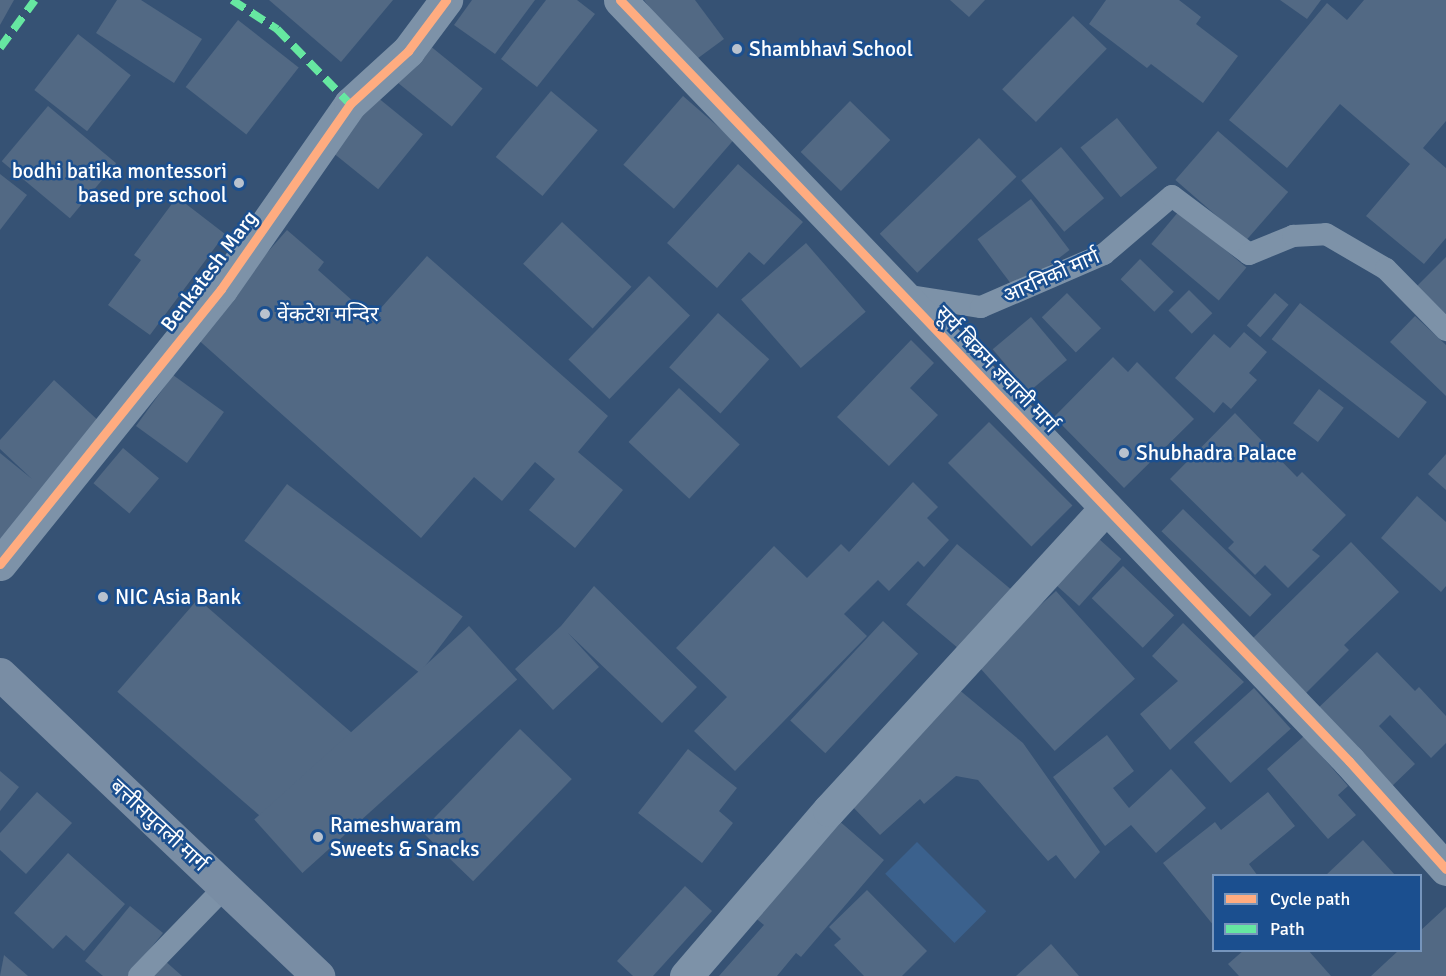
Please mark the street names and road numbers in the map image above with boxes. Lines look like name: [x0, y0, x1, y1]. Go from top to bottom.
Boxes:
street label: Benkatesh Marg: [155, 206, 263, 336]
street label: आरनिको मार्ग: [999, 244, 1103, 308]
street label: सूर्य बिक्रम ज्ञवाली मार्ग: [930, 300, 1064, 438]
street label: बत्तीसपुतली मार्ग: [105, 773, 213, 877]

